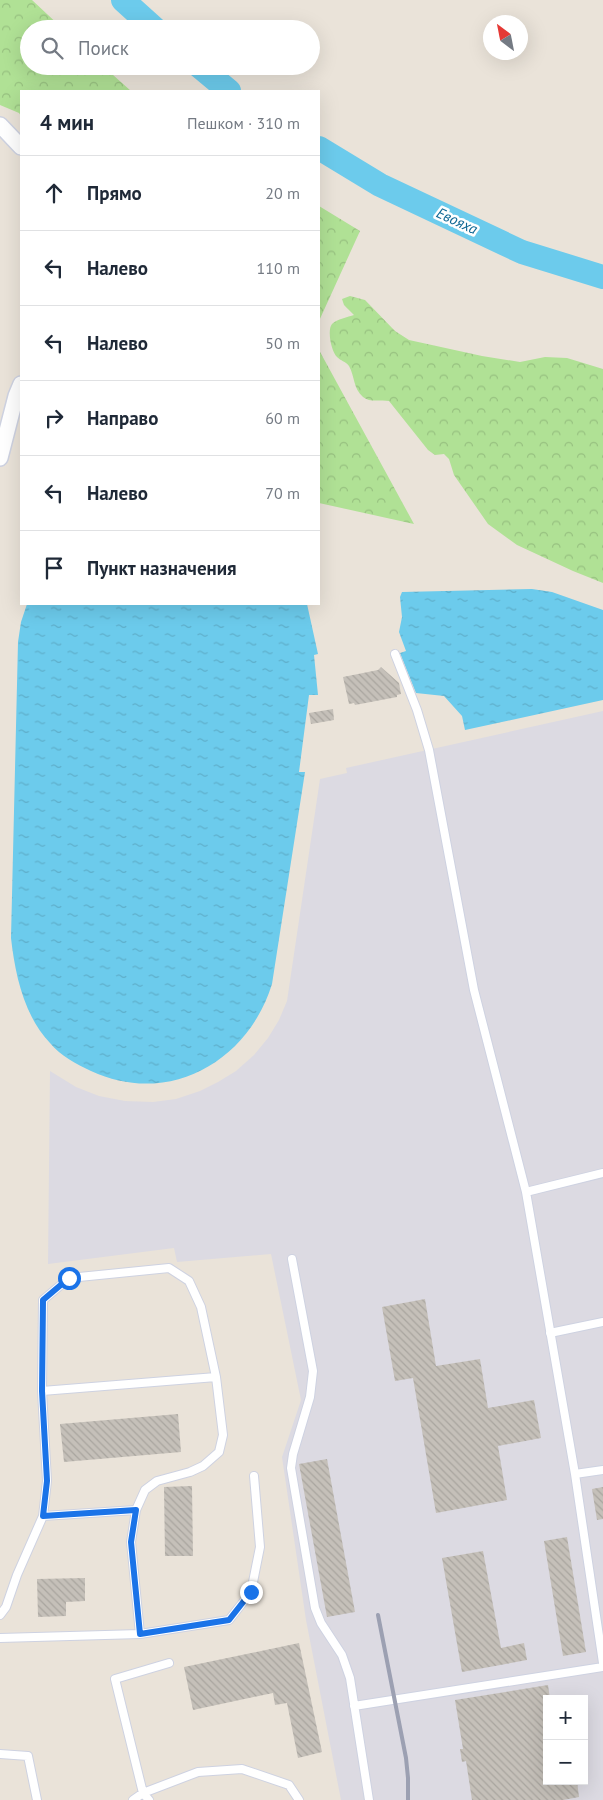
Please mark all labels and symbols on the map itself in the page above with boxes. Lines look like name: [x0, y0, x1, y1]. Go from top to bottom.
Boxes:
north arrow: [483, 15, 528, 60]
water label: Евояха: [434, 203, 481, 239]
route start: [58, 1267, 81, 1290]
route end: [240, 1581, 263, 1604]

